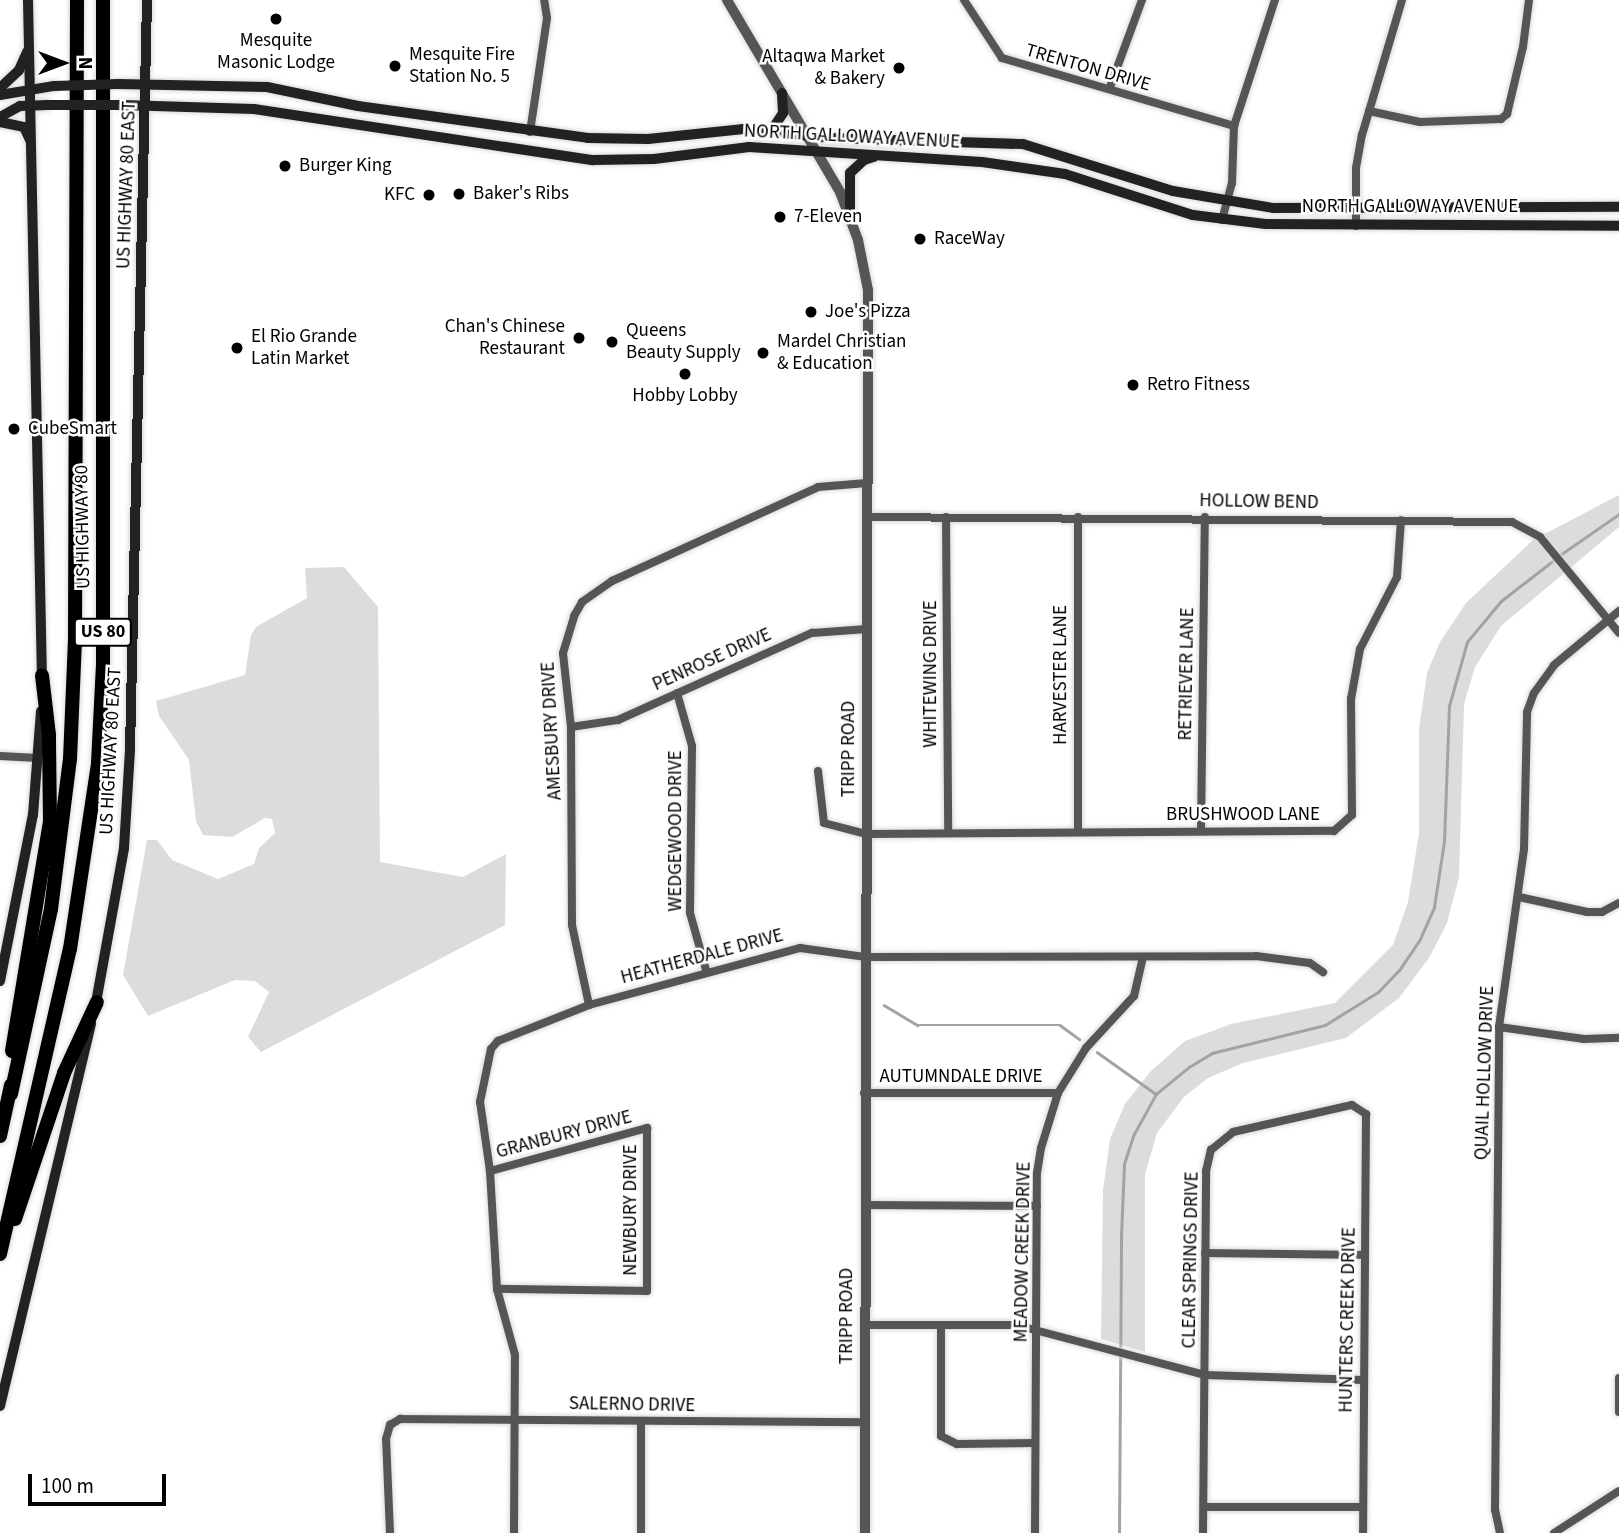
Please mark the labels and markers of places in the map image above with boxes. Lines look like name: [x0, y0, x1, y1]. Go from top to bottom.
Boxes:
marker: Mesquite Masonic Lodge: [268, 11, 284, 27]
place label: Mesquite Masonic Lodge: [217, 30, 335, 74]
place label: Mesquite Fire Station No. 5: [409, 44, 515, 88]
place label: Altaqwa Market & Bakery: [762, 46, 885, 90]
marker: Mesquite Fire Station No. 5: [387, 58, 403, 74]
marker: Altaqwa Market & Bakery: [891, 60, 907, 76]
place label: Burger King: [299, 155, 392, 177]
marker: Burger King: [277, 158, 293, 174]
place label: Baker's Ribs: [473, 183, 569, 205]
place label: KFC: [384, 184, 415, 206]
marker: Baker's Ribs: [451, 186, 467, 202]
marker: KFC: [421, 187, 437, 203]
place label: 7-Eleven: [794, 206, 862, 228]
marker: 7-Eleven: [772, 209, 788, 225]
place label: RaceWay: [934, 228, 1005, 250]
marker: RaceWay: [912, 231, 928, 247]
place label: Joe's Pizza: [825, 301, 911, 323]
marker: Joe's Pizza: [803, 304, 819, 320]
place label: Chan's Chinese Restaurant: [445, 316, 565, 360]
place label: Queens Beauty Supply: [626, 320, 741, 364]
place label: El Rio Grande Latin Market: [251, 326, 357, 370]
marker: Chan's Chinese Restaurant: [571, 330, 587, 346]
place label: Mardel Christian & Education: [777, 331, 907, 375]
marker: Queens Beauty Supply: [604, 334, 620, 350]
marker: El Rio Grande Latin Market: [229, 340, 245, 356]
marker: Mardel Christian & Education: [755, 345, 771, 361]
marker: Hobby Lobby: [677, 366, 693, 382]
place label: Retro Fitness: [1147, 374, 1250, 396]
marker: Retro Fitness: [1125, 377, 1141, 393]
place label: Hobby Lobby: [632, 385, 738, 407]
place label: CubeSmart: [28, 418, 117, 440]
marker: CubeSmart: [6, 421, 22, 437]

